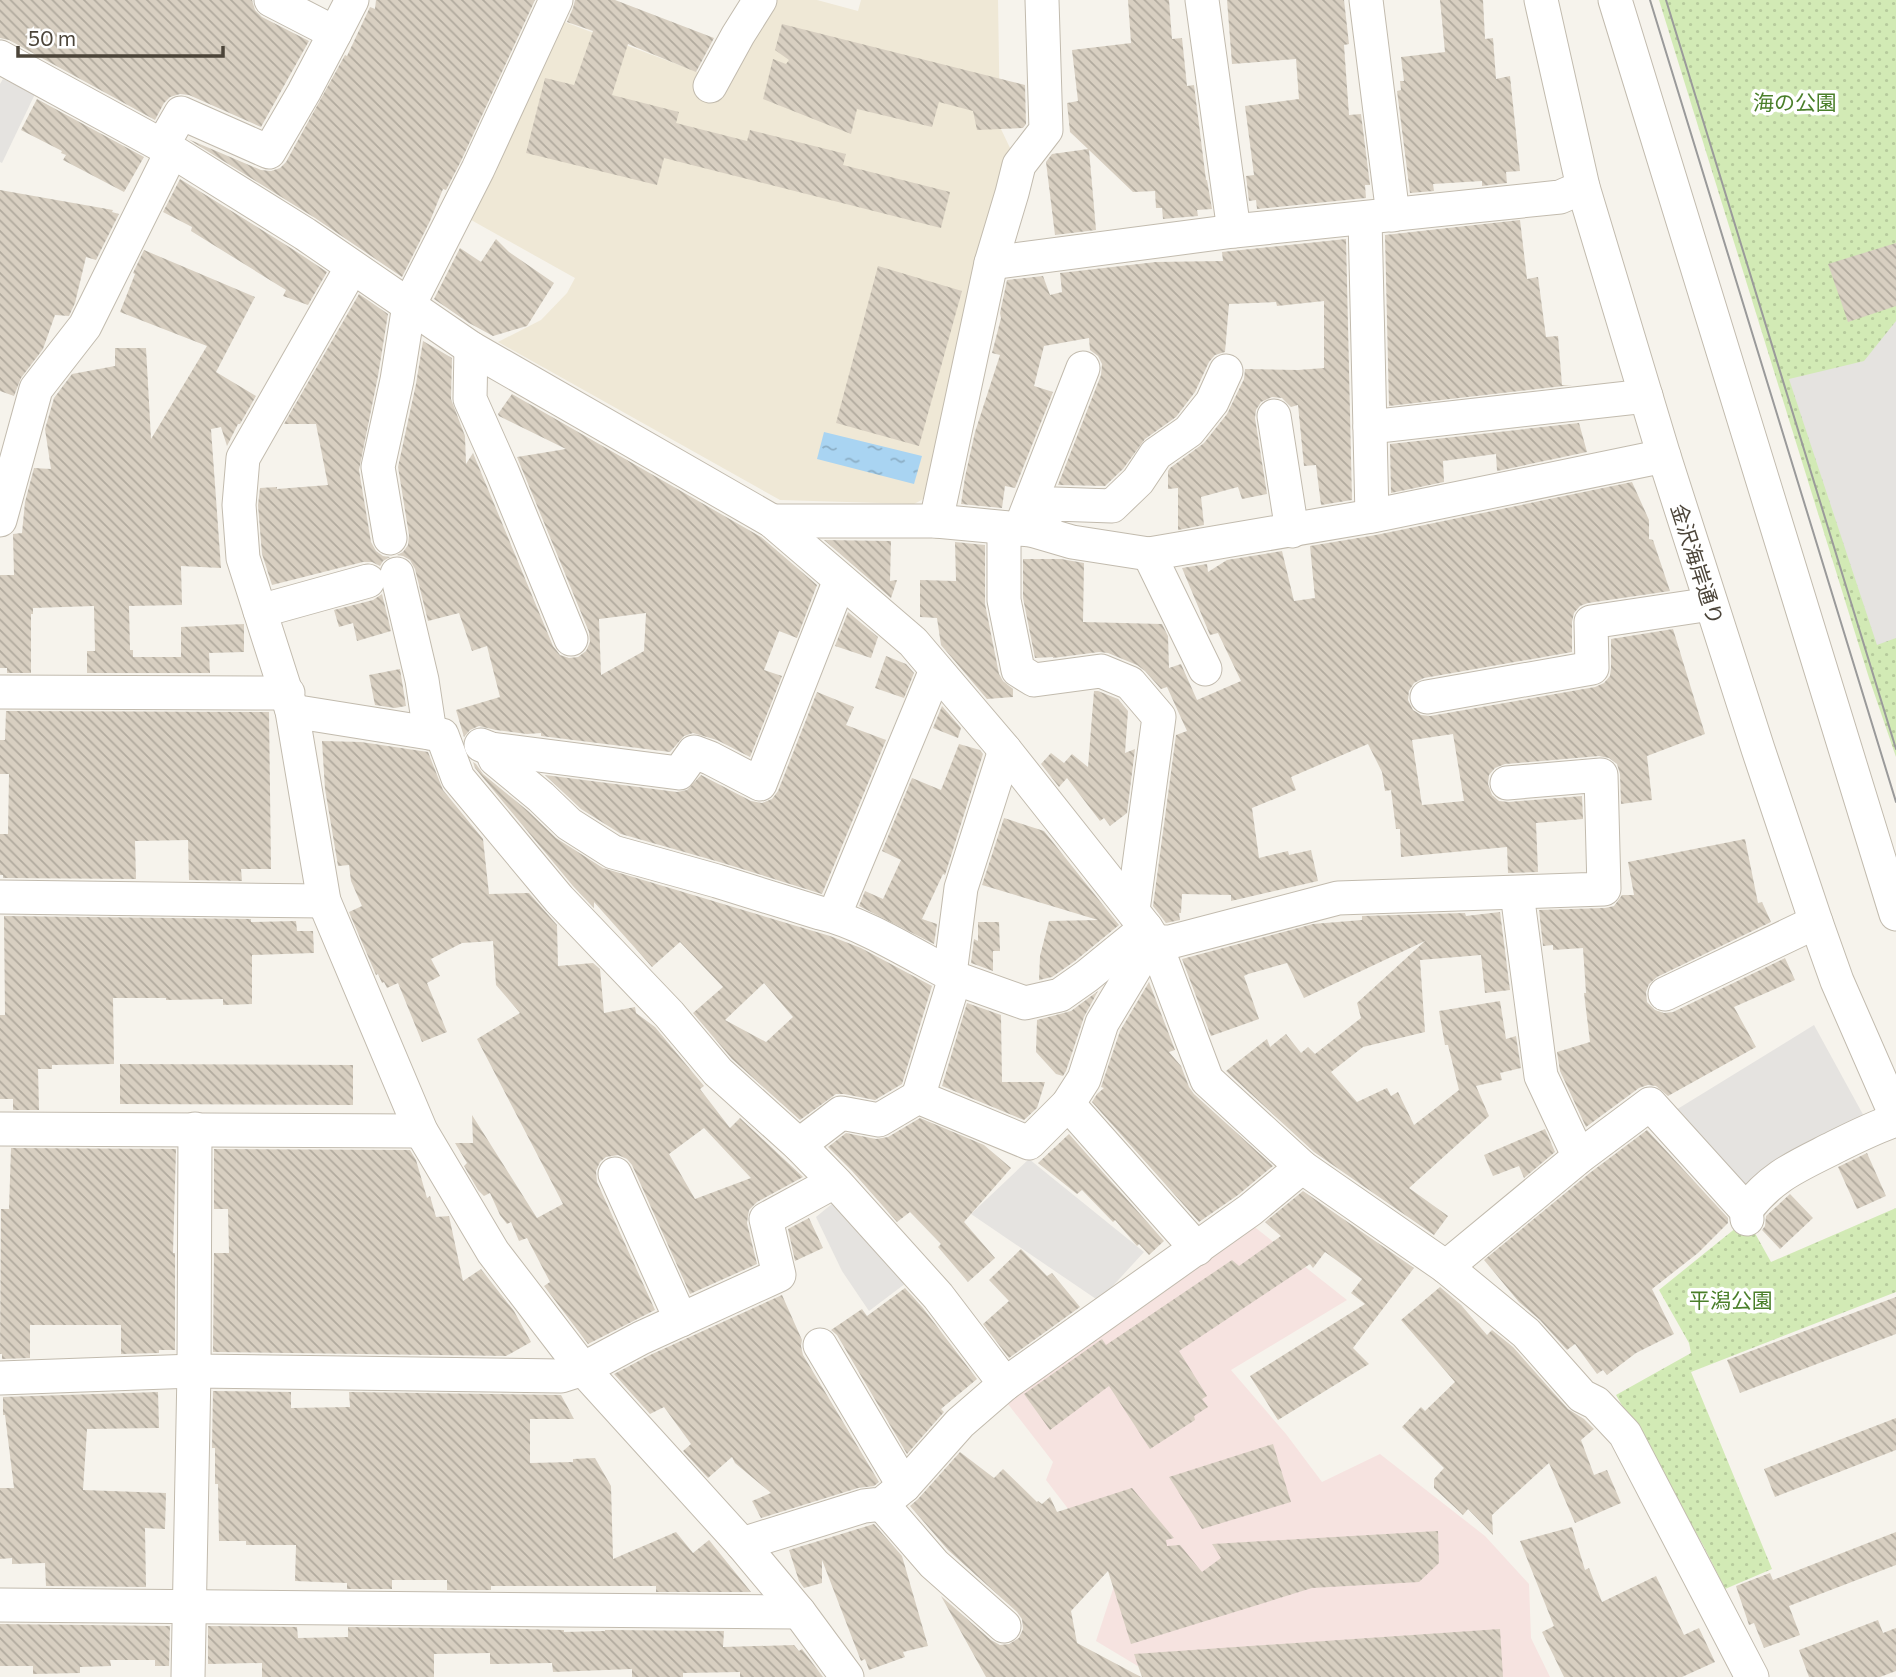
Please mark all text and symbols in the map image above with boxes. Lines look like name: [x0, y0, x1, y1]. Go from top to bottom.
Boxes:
scale bar: [18, 14, 222, 58]
text: 50 m: [28, 25, 76, 50]
park label: 海の公園: [1753, 89, 1837, 114]
street label: 金沢海岸通り: [1667, 500, 1729, 628]
park label: 平潟公園: [1689, 1287, 1773, 1312]

